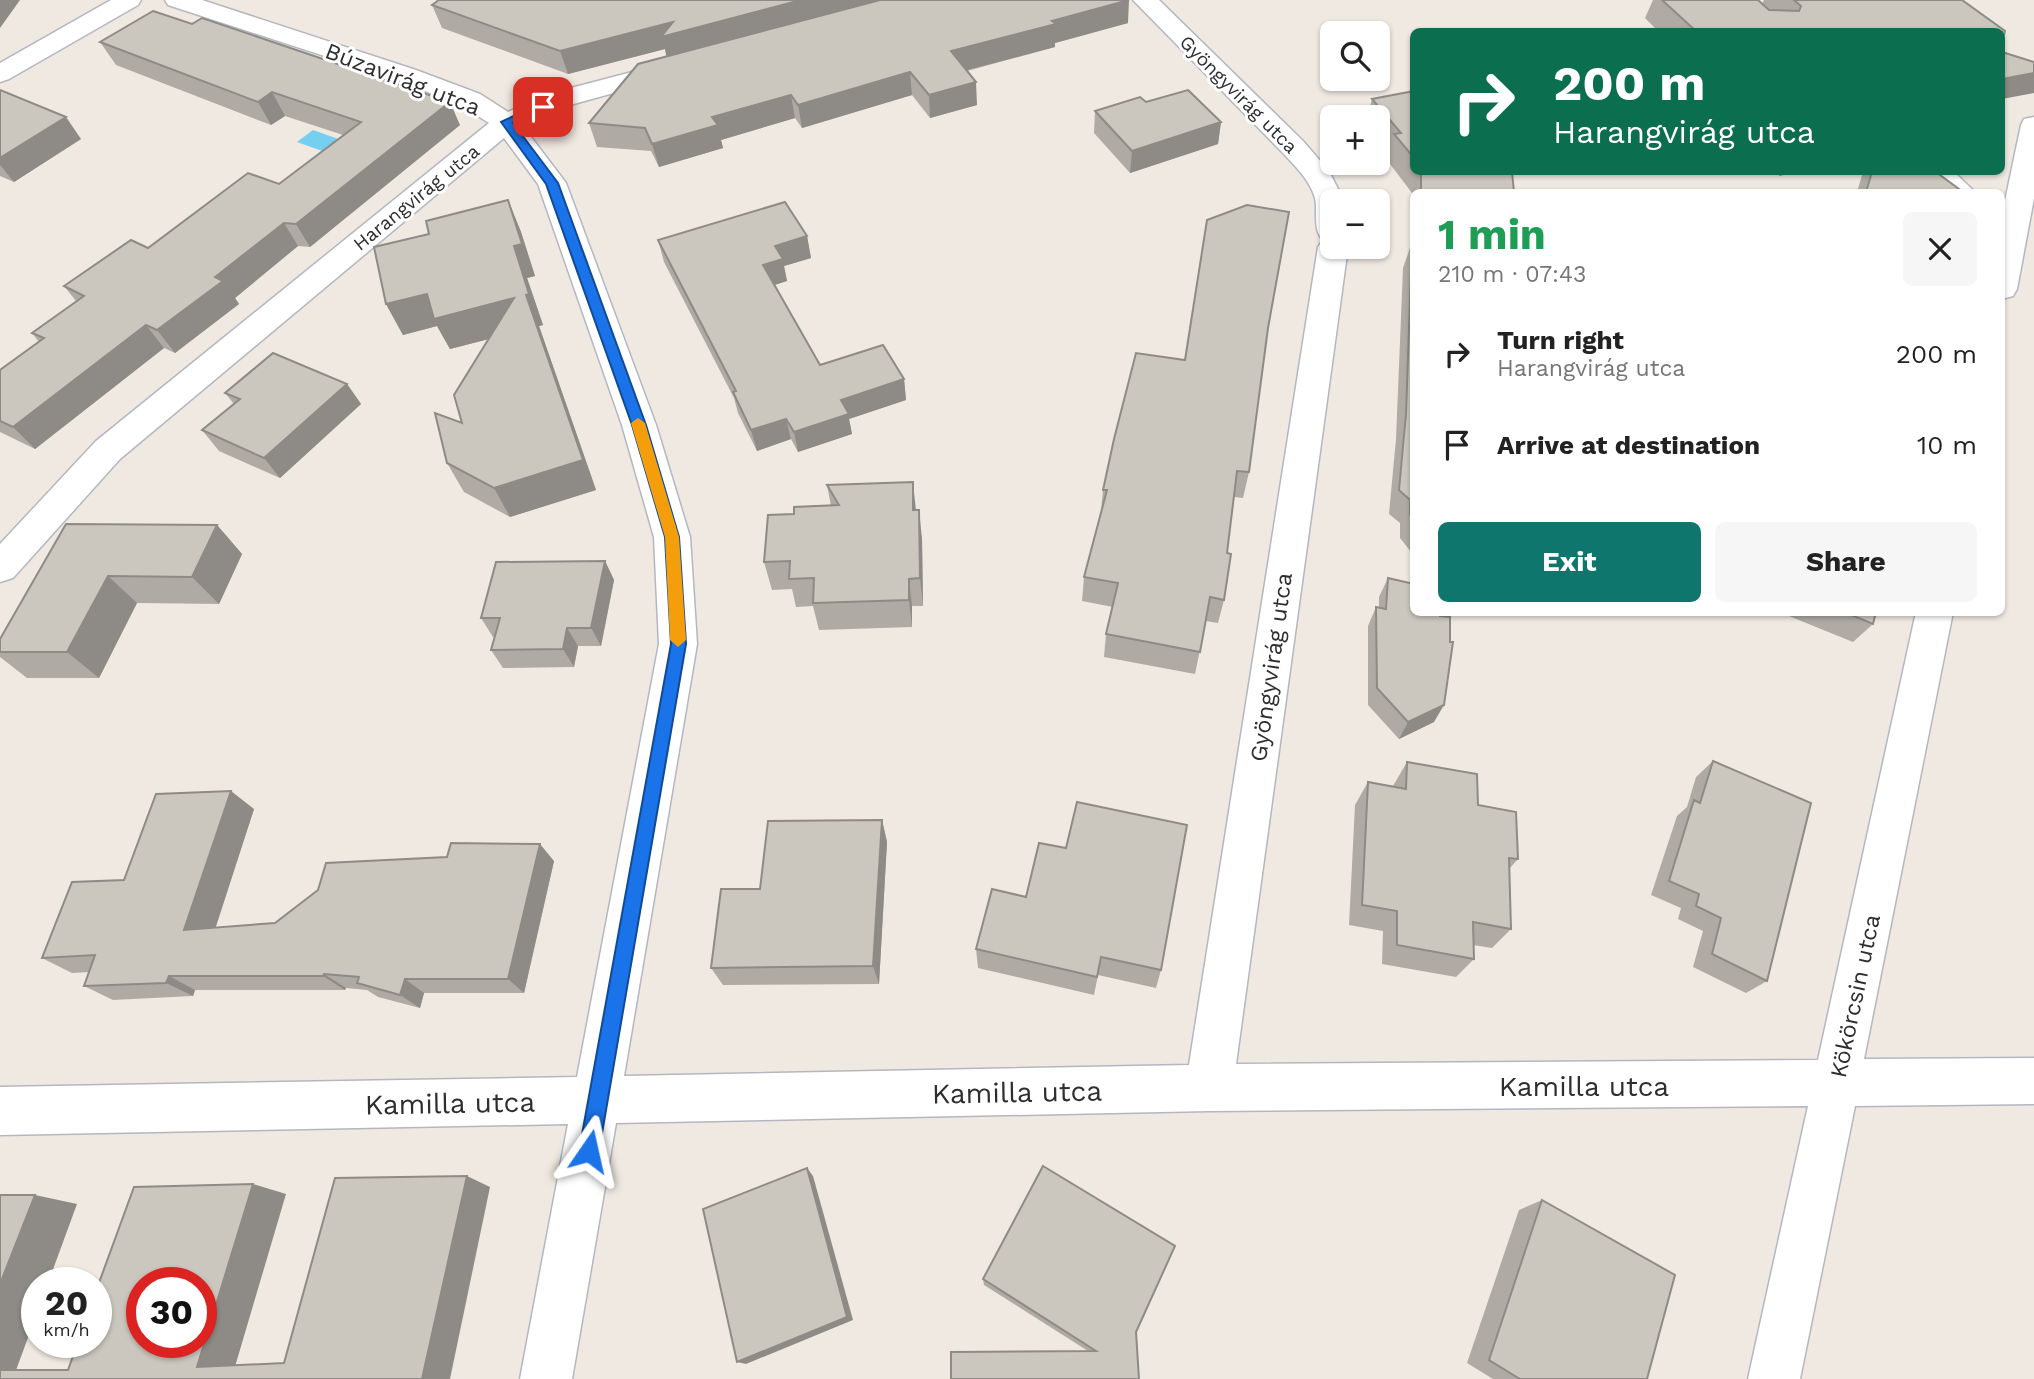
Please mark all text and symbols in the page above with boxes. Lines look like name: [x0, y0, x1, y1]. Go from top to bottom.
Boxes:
map controls: [1320, 21, 1390, 259]
button: search: [1320, 21, 1390, 91]
street label: Gyöngyvirág utca: [1175, 31, 1303, 158]
street label: Búzavirág utca: [321, 37, 484, 121]
text: 200 m: [1553, 54, 1705, 112]
icon: right: [1438, 56, 1529, 147]
pin: [513, 77, 573, 137]
icon: arrive: [524, 88, 562, 126]
button: +: [1320, 105, 1390, 175]
text: Harangvirág utca: [1553, 113, 1815, 151]
street label: Harangvirág utca: [349, 139, 484, 255]
button: −: [1320, 189, 1390, 259]
text: 1 min: [1438, 210, 1546, 259]
button: close: [1903, 212, 1977, 286]
text: 210 m · 07:43: [1438, 261, 1586, 288]
text: Turn right: [1497, 325, 1624, 355]
icon: right: [1438, 335, 1476, 373]
text: 200 m: [1896, 339, 1977, 369]
text: Harangvirág utca: [1497, 355, 1685, 382]
icon: arrive: [1438, 426, 1476, 464]
text: Arrive at destination: [1497, 430, 1760, 460]
text: 10 m: [1917, 430, 1977, 460]
button: Exit: [1438, 522, 1701, 602]
button: Share: [1715, 522, 1977, 602]
street label: Gyöngyvirág utca: [1245, 571, 1298, 763]
street label: Kökörcsin utca: [1825, 912, 1886, 1080]
street label: Kamilla utca: [1499, 1070, 1669, 1103]
street label: Kamilla utca: [932, 1075, 1103, 1110]
street label: Kamilla utca: [365, 1086, 536, 1121]
position arrow: [552, 1114, 626, 1188]
speed limit sign: 30: [126, 1267, 217, 1358]
text: 20: [45, 1282, 88, 1324]
text: km/h: [43, 1319, 90, 1340]

